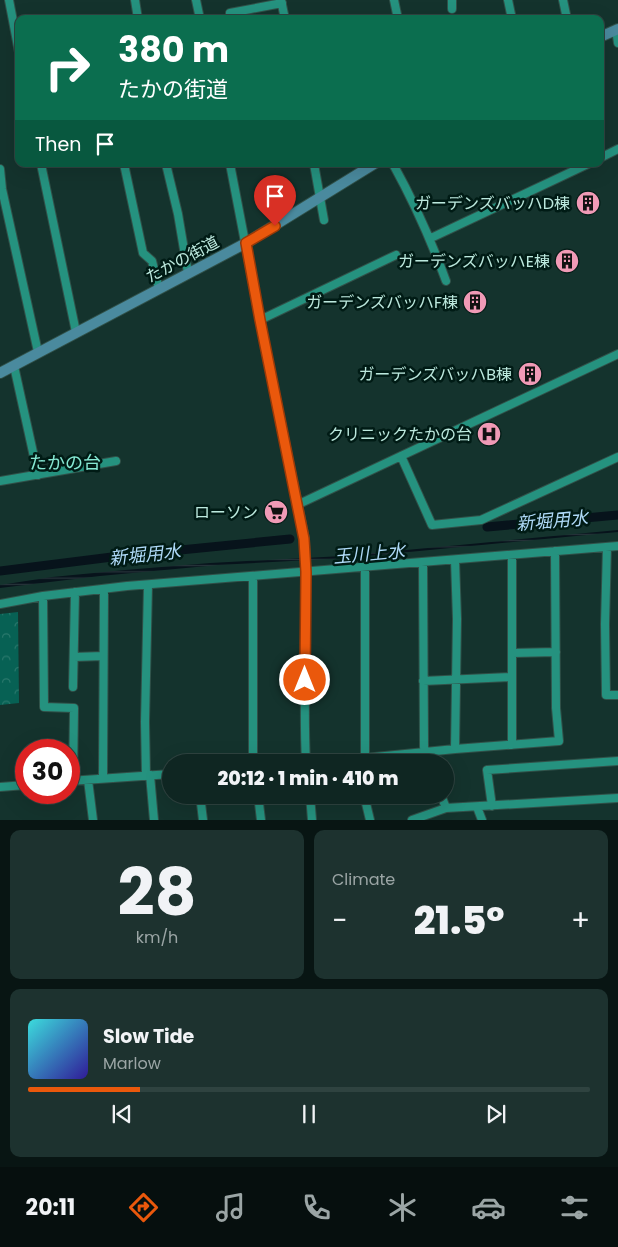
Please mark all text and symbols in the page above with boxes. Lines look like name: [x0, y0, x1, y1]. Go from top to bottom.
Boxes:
text: 380 m: [118, 25, 229, 74]
icon: right: [35, 35, 100, 100]
text: たかの街道: [118, 74, 228, 105]
icon: arrive: [91, 130, 119, 158]
text: Then: [35, 131, 81, 158]
pin: [254, 175, 296, 226]
icon: arrive: [261, 182, 289, 210]
building icon: ガーデンズバッハD棟: [575, 190, 601, 216]
place label: ガーデンズバッハD棟: [415, 192, 570, 215]
street label: たかの街道: [142, 231, 223, 288]
building icon: ガーデンズバッハE棟: [554, 248, 580, 274]
place label: ガーデンズバッハE棟: [398, 250, 550, 273]
building icon: ガーデンズバッハF棟: [462, 289, 488, 315]
place label: ガーデンズバッハF棟: [306, 291, 458, 314]
building icon: ガーデンズバッハB棟: [517, 361, 543, 387]
place label: ガーデンズバッハB棟: [359, 363, 512, 386]
hospital icon: クリニックたかの台: [476, 421, 502, 447]
place label: クリニックたかの台: [328, 423, 472, 446]
district label: たかの台: [29, 450, 101, 475]
supermarket icon: ローソン: [263, 499, 289, 525]
place label: ローソン: [194, 501, 258, 524]
water label: 新堀用水: [515, 505, 591, 536]
water label: 新堀用水: [108, 538, 184, 571]
water label: 玉川上水: [332, 538, 408, 569]
position arrow: [278, 653, 330, 705]
speed limit sign: 30: [15, 739, 80, 804]
text: 20:12 · 1 min · 410 m: [217, 765, 399, 792]
text: 28: [117, 847, 197, 938]
text: Climate: [332, 868, 395, 891]
text: 21.5°: [414, 894, 505, 947]
text: −: [332, 901, 347, 940]
text: +: [571, 901, 590, 940]
text: km/h: [136, 926, 178, 949]
text: Slow Tide: [103, 1023, 194, 1050]
text: Marlow: [103, 1052, 161, 1075]
icon: previous: [108, 1100, 136, 1128]
icon: pause: [295, 1100, 323, 1128]
icon: next: [482, 1100, 510, 1128]
icon: directions: [126, 1190, 161, 1225]
icon: music: [213, 1190, 248, 1225]
icon: phone: [299, 1190, 334, 1225]
icon: climate: [385, 1190, 420, 1225]
icon: car: [471, 1190, 506, 1225]
icon: filters: [557, 1190, 592, 1225]
text: 20:11: [26, 1192, 75, 1223]

